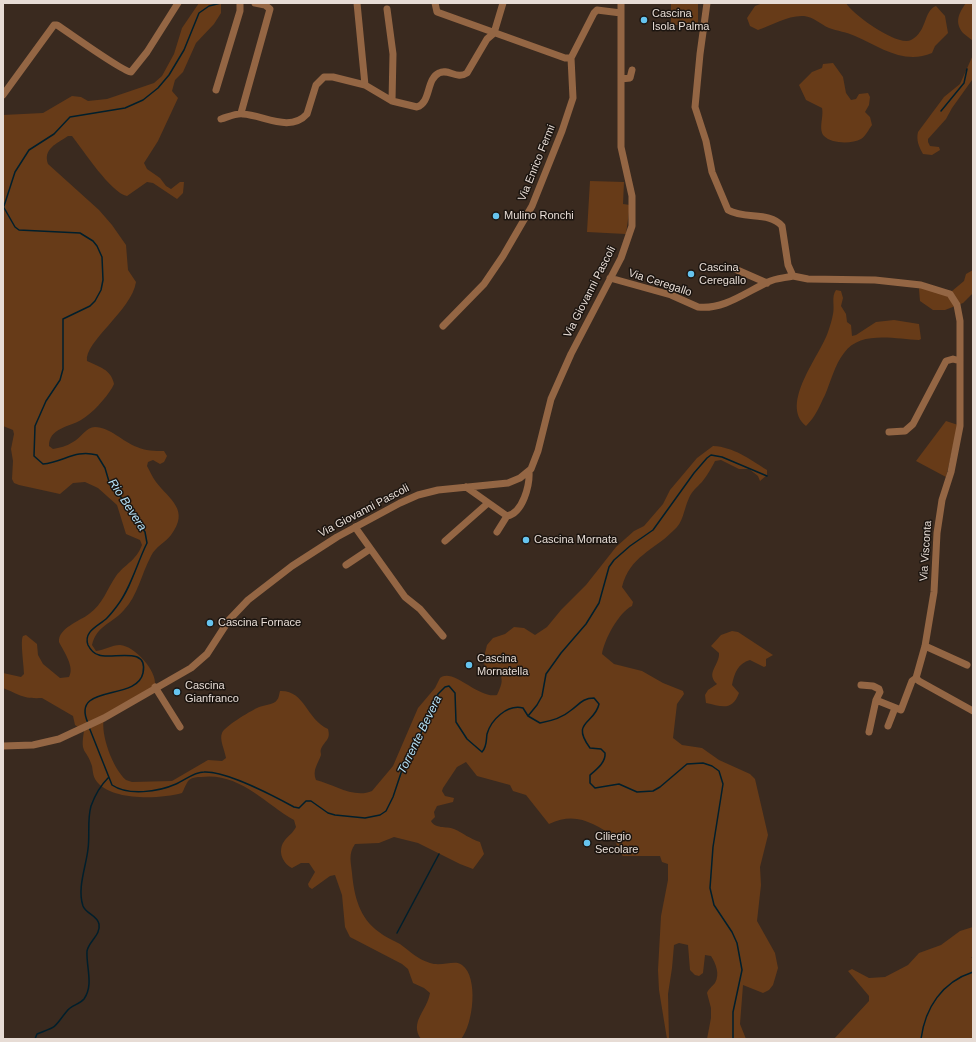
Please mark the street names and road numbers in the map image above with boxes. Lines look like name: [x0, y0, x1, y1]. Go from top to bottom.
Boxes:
street label: Via Enrico Fermi: [516, 123, 558, 203]
street label: Via Giovanni Pascoli: [561, 244, 619, 340]
street label: Via Ceregallo: [627, 267, 693, 299]
street label: Via Giovanni Pascoli: [316, 482, 412, 540]
street label: Via Visconta: [917, 520, 935, 582]

